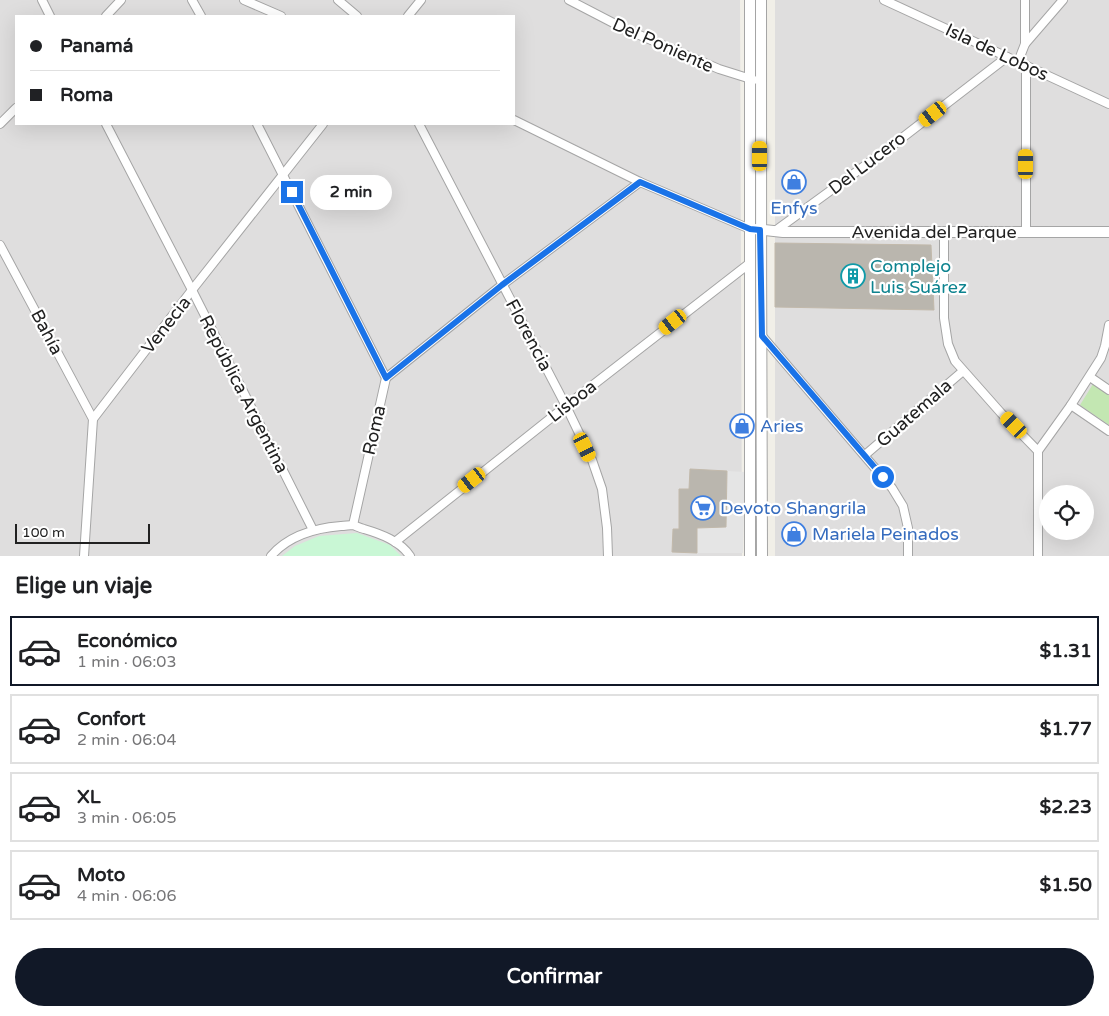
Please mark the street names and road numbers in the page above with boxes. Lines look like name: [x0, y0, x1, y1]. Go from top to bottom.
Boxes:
street label: Del Poniente: [609, 13, 717, 77]
street label: Isla de Lobos: [942, 19, 1052, 85]
street label: Del Lucero: [824, 127, 910, 199]
street label: Avenida del Parque: [851, 221, 1017, 243]
street label: Venecia: [137, 292, 195, 358]
street label: Florencia: [501, 295, 557, 375]
street label: Bahía: [26, 306, 68, 358]
street label: República Argentina: [195, 311, 293, 477]
street label: Guatemala: [872, 374, 956, 452]
street label: Lisboa: [543, 375, 601, 427]
street label: Roma: [358, 403, 390, 457]

